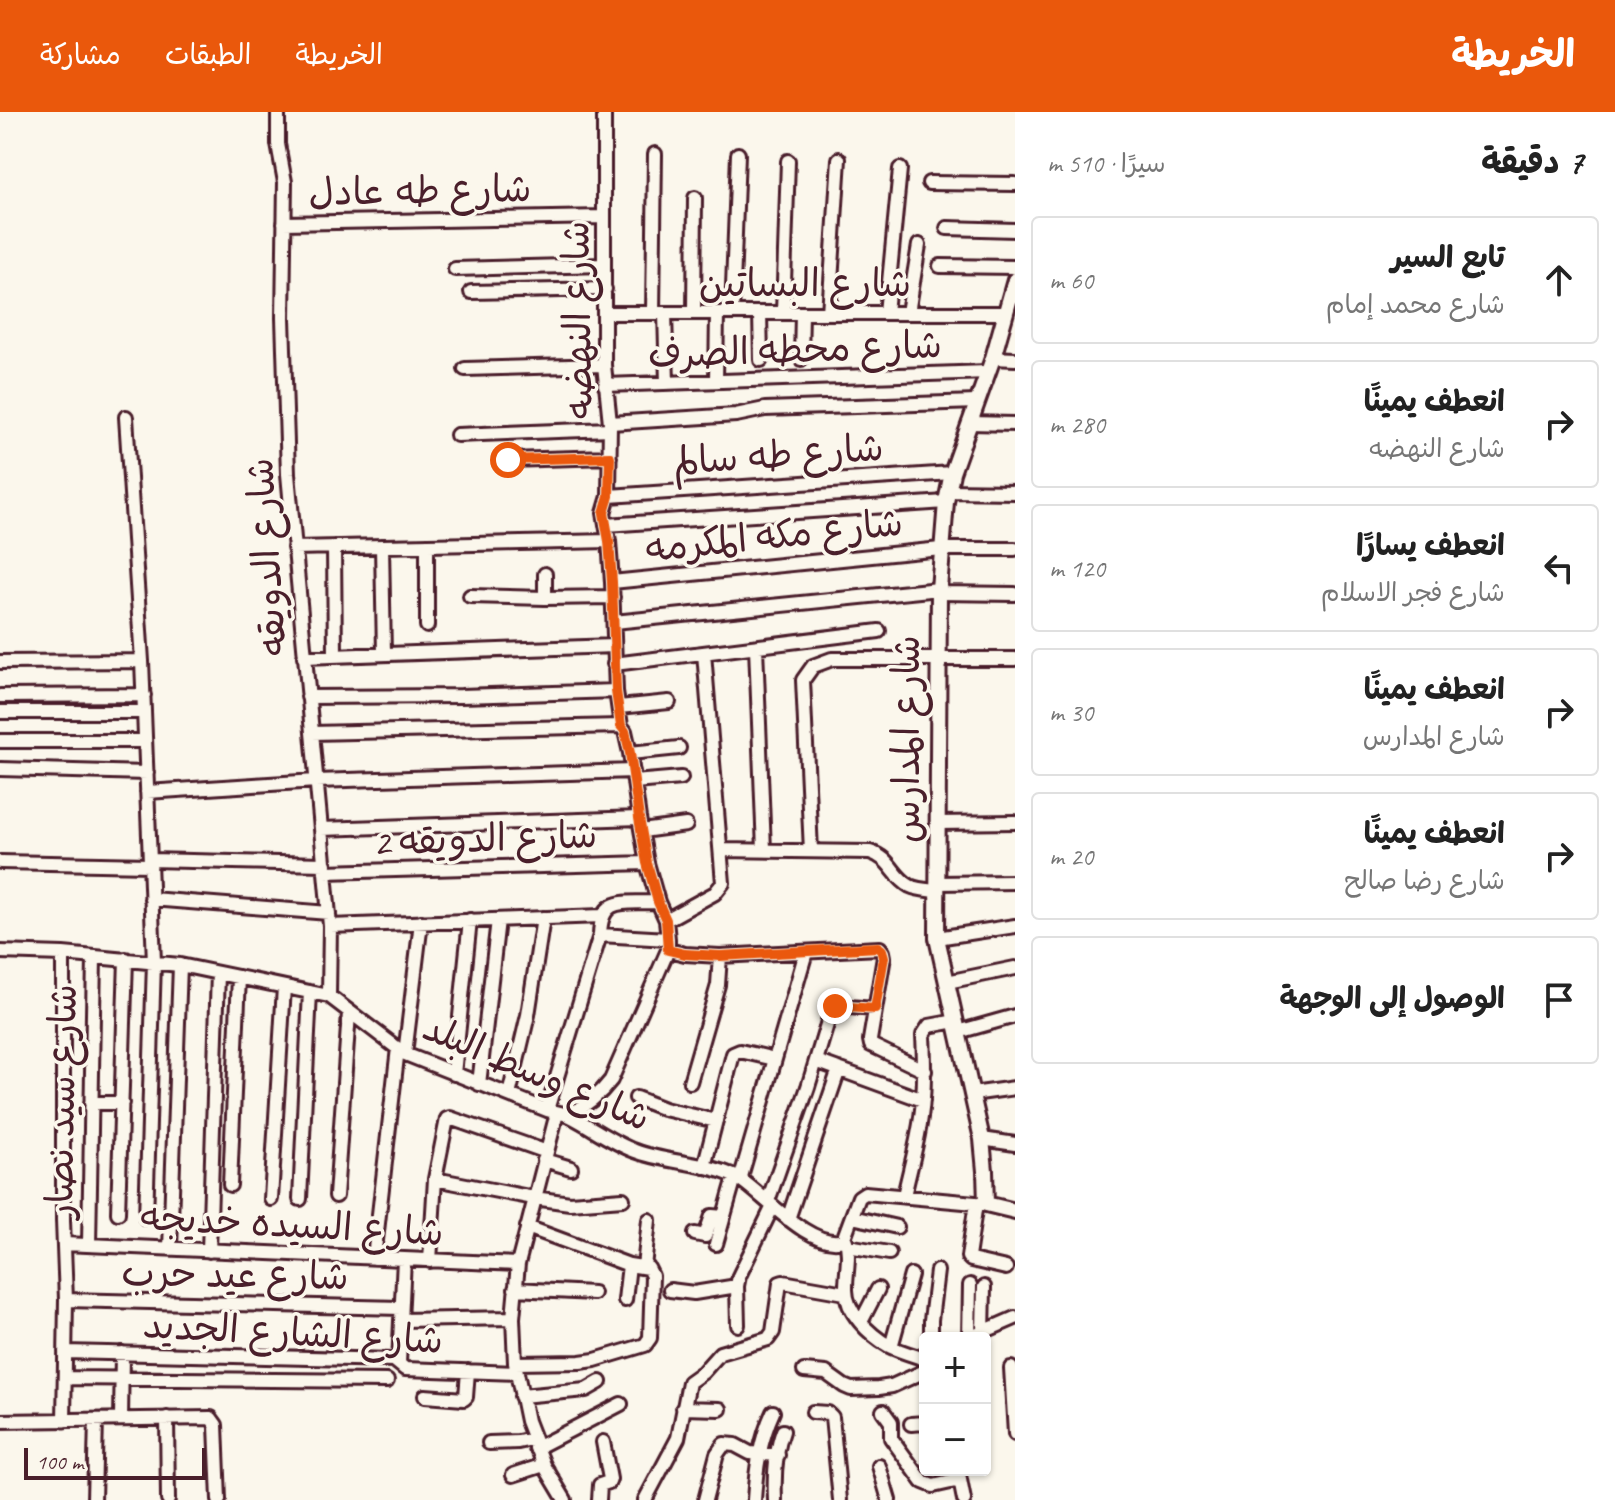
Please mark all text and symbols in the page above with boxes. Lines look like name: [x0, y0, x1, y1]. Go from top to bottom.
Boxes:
text: الخريطة: [1451, 31, 1575, 78]
text: مشاركة: [40, 37, 121, 72]
text: الطبقات: [165, 37, 251, 72]
text: الخريطة: [295, 37, 383, 72]
text: 7 دقيقة: [1481, 140, 1583, 183]
text: سيرًا · 510 m: [1047, 147, 1166, 180]
street label: شارع طه عادل: [308, 165, 532, 219]
street label: شارع النهضه: [552, 220, 606, 420]
text: تابع السير: [1391, 238, 1505, 276]
icon: ahead: [1537, 258, 1581, 302]
street label: شارع البساتين: [699, 260, 911, 310]
text: 60 m: [1049, 264, 1093, 297]
text: شارع محمد إمام: [1326, 288, 1505, 321]
street label: شارع محطه الصرف: [647, 321, 943, 381]
text: انعطف يمينًا: [1364, 382, 1505, 420]
icon: right: [1537, 402, 1581, 446]
text: 280 m: [1049, 408, 1105, 441]
street label: شارع طه سالم: [671, 424, 885, 490]
text: شارع النهضه: [1369, 432, 1505, 465]
route start: [490, 442, 526, 478]
street label: شارع الدويقه: [236, 456, 300, 658]
street label: شارع مكه المكرمه: [643, 499, 906, 575]
text: انعطف يسارًا: [1356, 526, 1505, 564]
icon: left: [1537, 546, 1581, 590]
text: 120 m: [1049, 552, 1105, 585]
text: شارع فجر الاسلام: [1321, 576, 1505, 609]
street label: شارع المدارس: [883, 635, 933, 843]
text: انعطف يمينًا: [1364, 670, 1505, 708]
icon: right: [1537, 690, 1581, 734]
text: 30 m: [1049, 696, 1093, 729]
text: شارع المدارس: [1363, 720, 1505, 753]
street label: شارع الدويقه 2: [372, 811, 598, 869]
text: انعطف يمينًا: [1364, 814, 1505, 852]
icon: right: [1537, 834, 1581, 878]
text: 20 m: [1049, 840, 1093, 873]
text: شارع رضا صالح: [1344, 864, 1505, 897]
icon: arrive: [1537, 978, 1581, 1022]
text: الوصول إلى الوجهة: [1280, 979, 1505, 1017]
street label: شارع سيد نصار: [36, 984, 90, 1221]
route end: [817, 988, 853, 1024]
street label: شارع وسط البلد: [415, 1004, 657, 1144]
street label: شارع السيده خديجه: [139, 1193, 445, 1259]
street label: شارع عيد حرب: [121, 1249, 349, 1303]
street label: شارع الشارع الجديد: [141, 1301, 444, 1367]
map controls: [919, 1332, 991, 1476]
button: +: [919, 1332, 991, 1404]
button: −: [919, 1404, 991, 1476]
scale bar: [24, 1444, 206, 1480]
text: 100 m: [36, 1448, 83, 1476]

